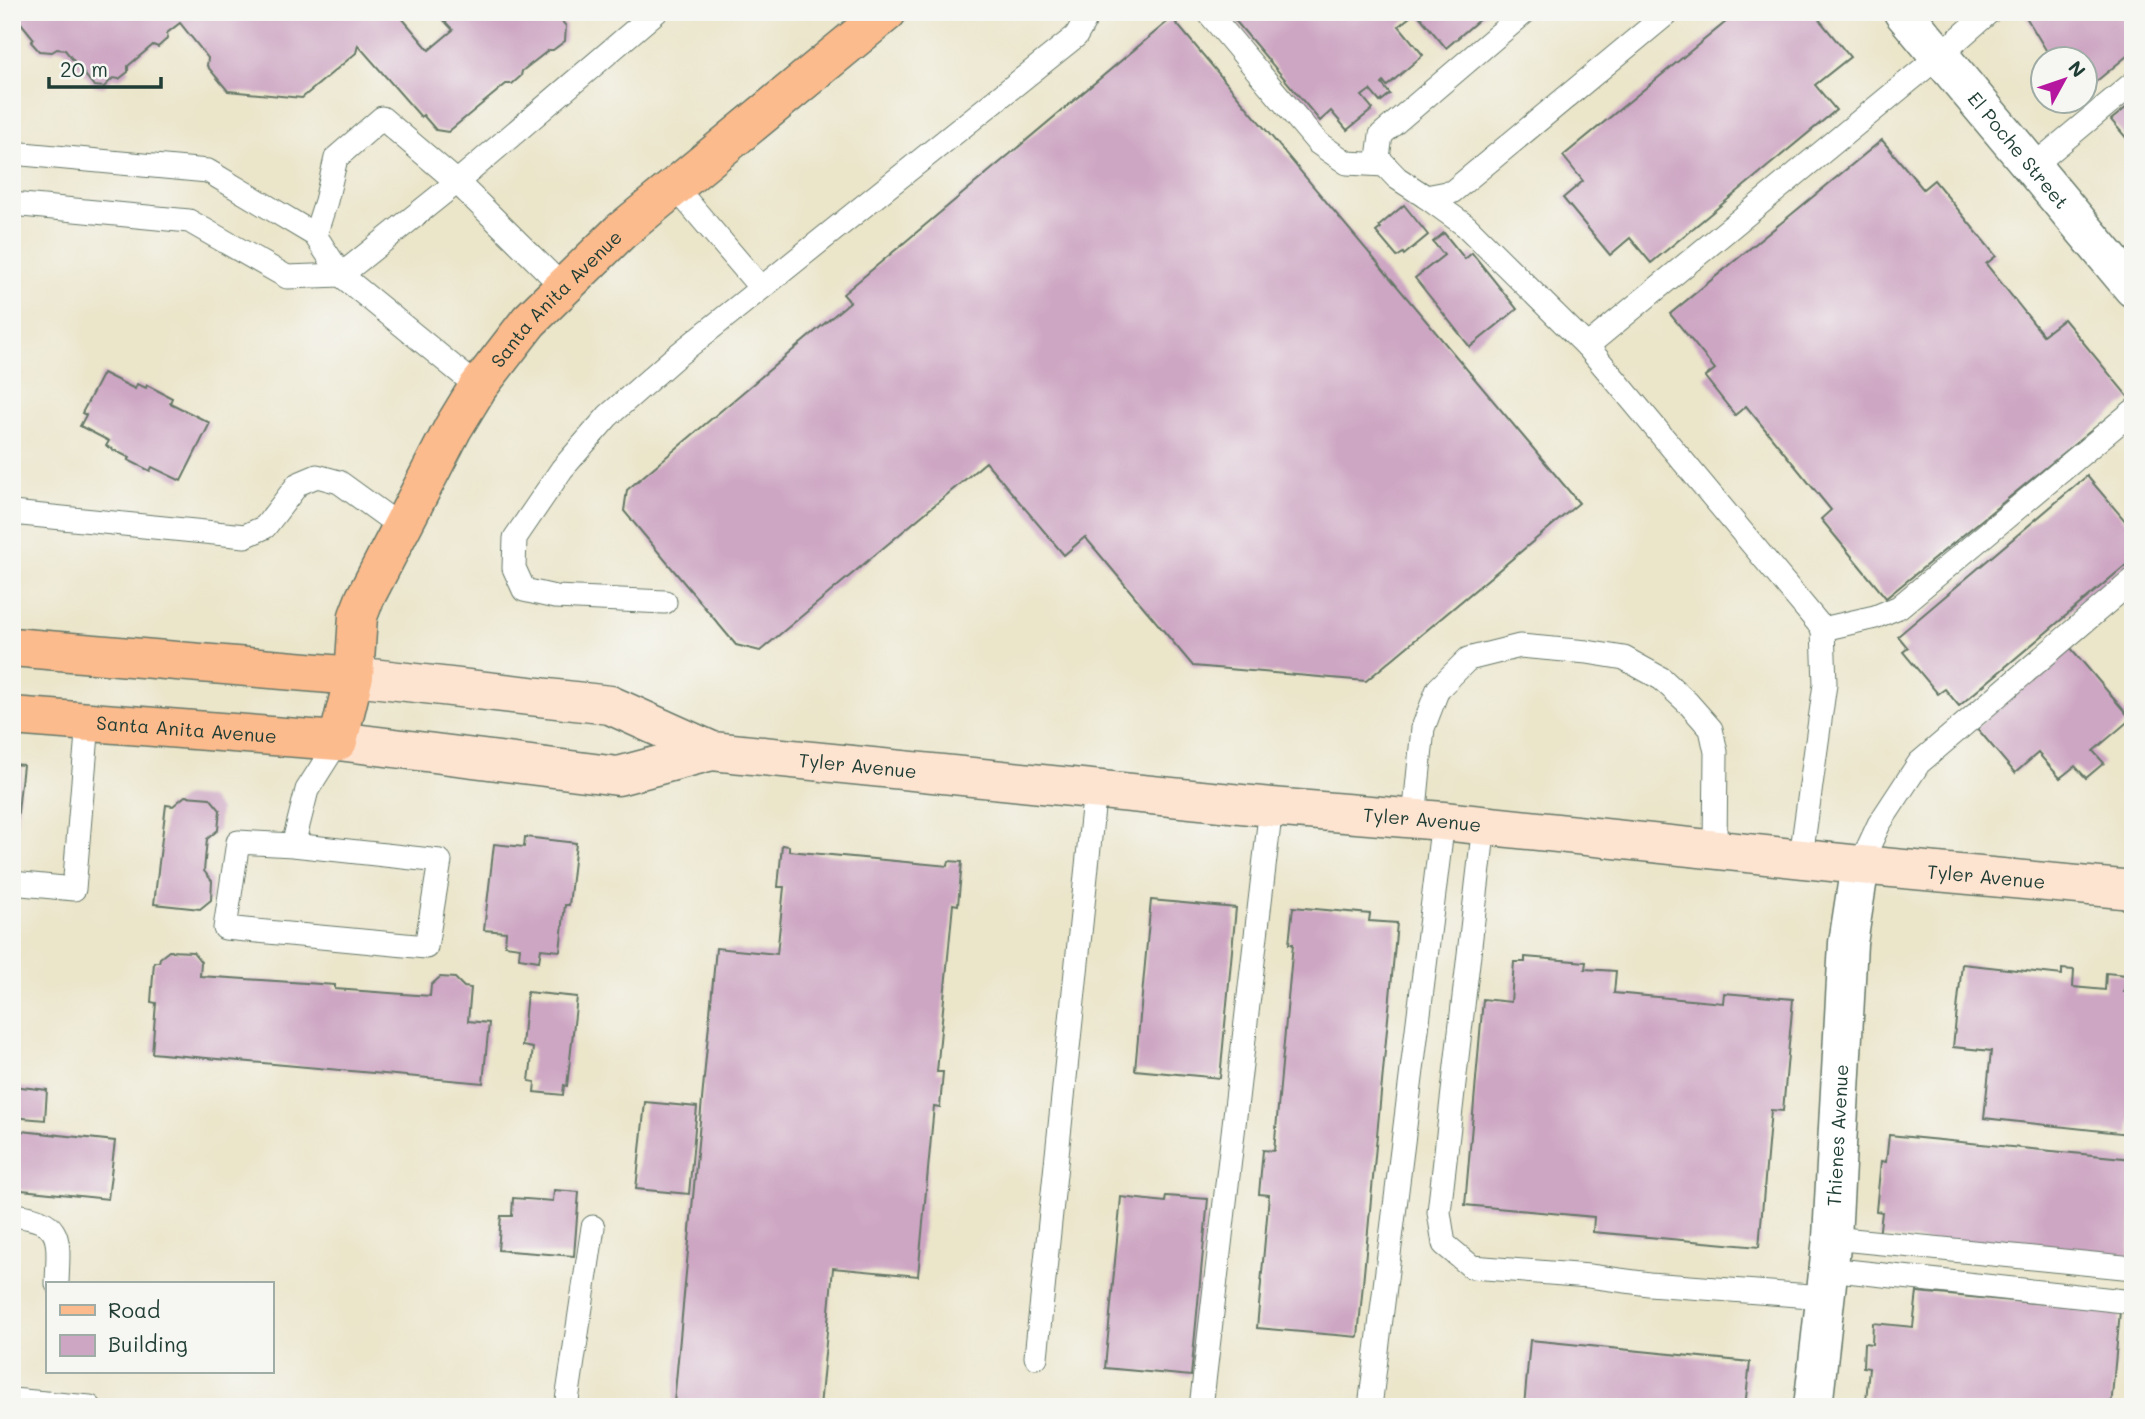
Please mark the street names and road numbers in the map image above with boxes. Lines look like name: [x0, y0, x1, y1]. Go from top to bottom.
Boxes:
street label: El Poche Street: [1963, 86, 2075, 214]
street label: Santa Anita Avenue: [485, 224, 627, 372]
street label: Santa Anita Avenue: [95, 709, 278, 748]
street label: Tyler Avenue: [798, 747, 918, 783]
street label: Tyler Avenue: [1362, 802, 1482, 837]
street label: Tyler Avenue: [1926, 858, 2046, 894]
street label: Thienes Avenue: [1821, 1063, 1853, 1207]

